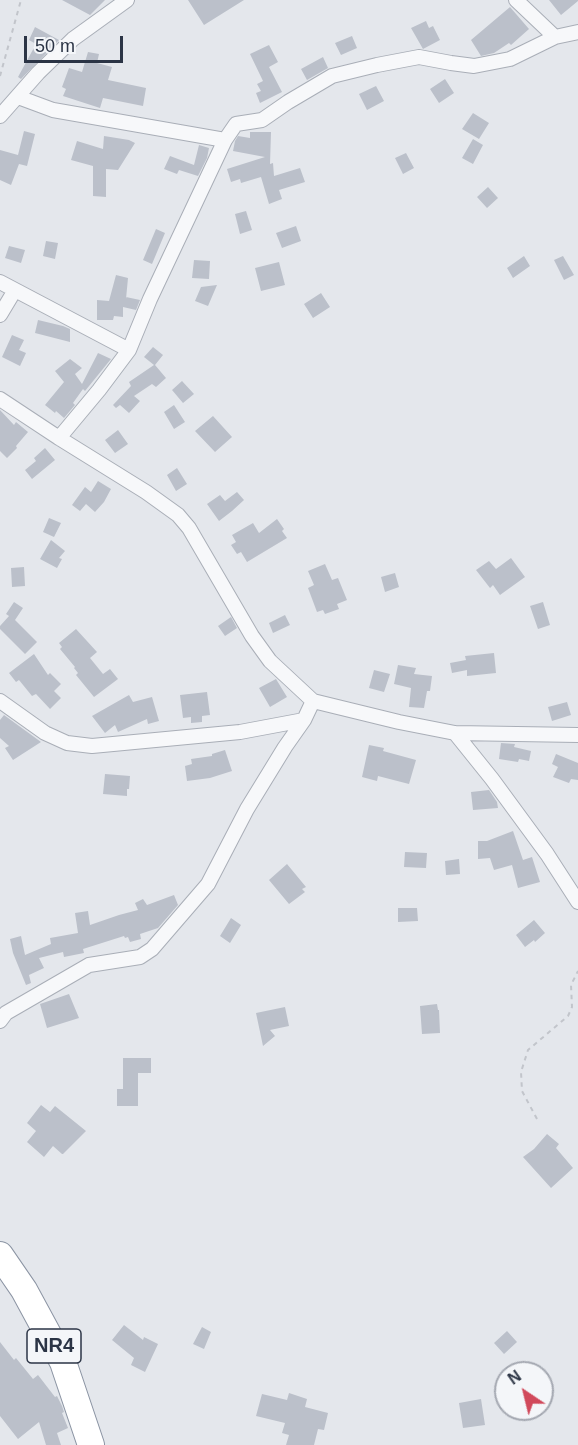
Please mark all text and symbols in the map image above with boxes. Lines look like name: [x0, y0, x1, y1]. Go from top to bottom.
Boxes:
scale bar: [27, 24, 126, 62]
text: 50 m: [35, 36, 75, 56]
road number: NR4: [27, 1329, 81, 1363]
north arrow: [494, 1361, 554, 1421]
text: N: [505, 1367, 524, 1388]

